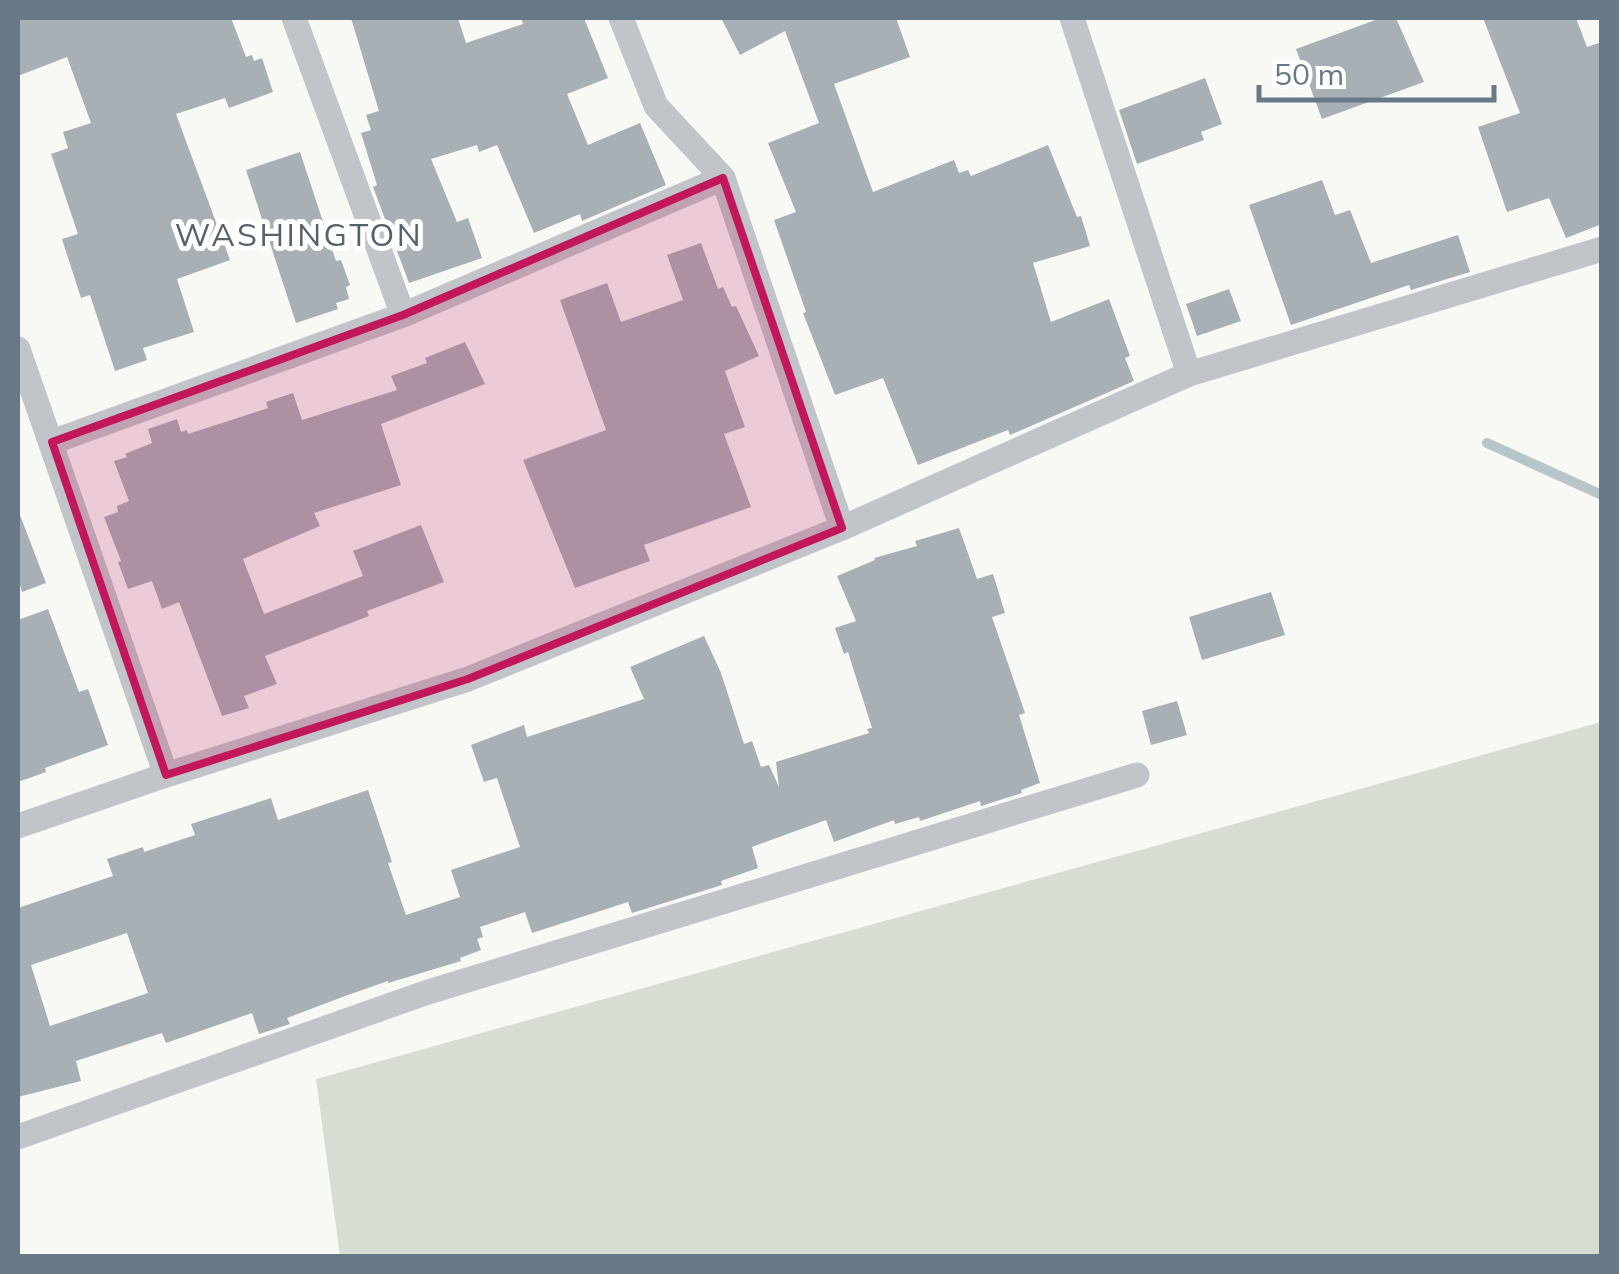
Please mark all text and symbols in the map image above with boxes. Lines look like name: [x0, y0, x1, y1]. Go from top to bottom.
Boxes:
scale bar: [1259, 40, 1494, 102]
text: 50 m: [1274, 55, 1344, 93]
district label: WASHINGTON: [175, 214, 423, 254]

